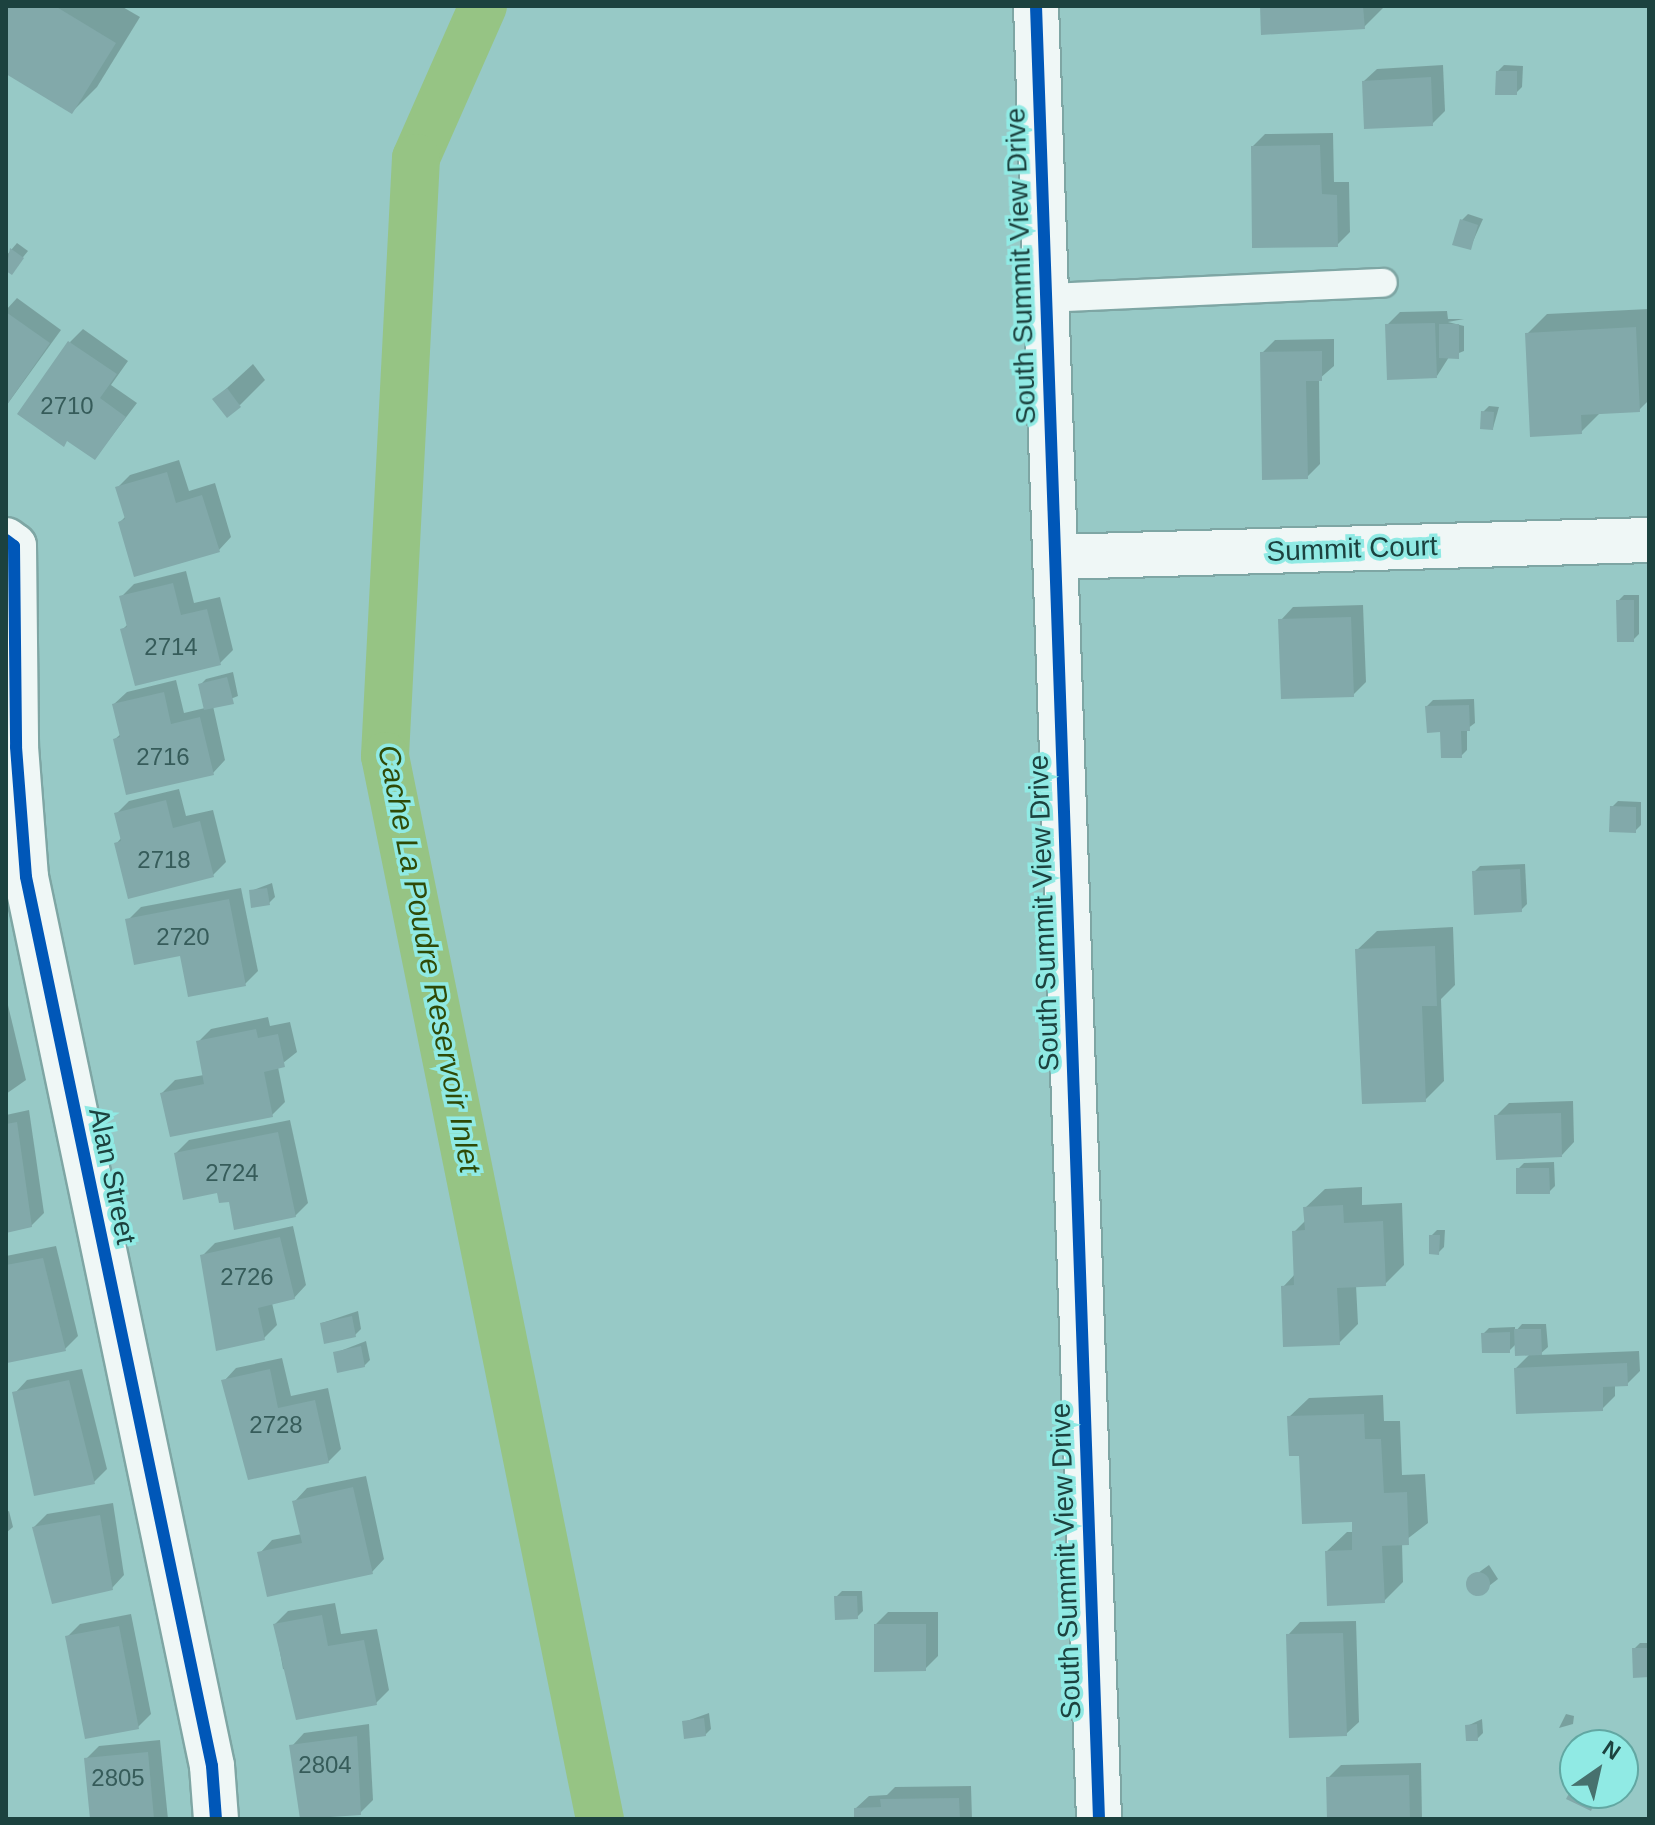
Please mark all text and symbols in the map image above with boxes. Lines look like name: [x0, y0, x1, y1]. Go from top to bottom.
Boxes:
street label: South Summit View Drive: [999, 107, 1043, 425]
house number: 2710: [40, 392, 94, 420]
street label: Summit Court: [1266, 529, 1438, 569]
house number: 2714: [144, 633, 198, 661]
water label: Cache La Poudre Reservoir Inlet: [370, 742, 488, 1176]
house number: 2716: [136, 743, 190, 771]
street label: South Summit View Drive: [1022, 754, 1066, 1072]
house number: 2718: [137, 846, 191, 874]
house number: 2720: [156, 923, 210, 951]
street label: Alan Street: [81, 1105, 143, 1247]
house number: 2724: [205, 1159, 259, 1187]
house number: 2726: [220, 1263, 274, 1291]
street label: South Summit View Drive: [1044, 1402, 1088, 1720]
house number: 2728: [249, 1411, 303, 1439]
north arrow: [1559, 1729, 1639, 1809]
text: N: [1598, 1736, 1625, 1765]
house number: 2804: [298, 1751, 352, 1779]
house number: 2805: [91, 1764, 145, 1792]

